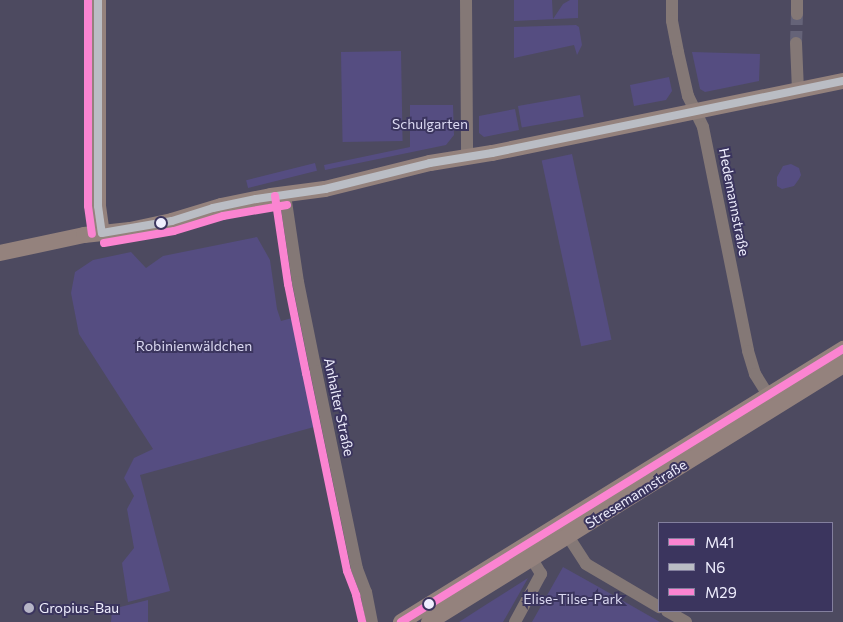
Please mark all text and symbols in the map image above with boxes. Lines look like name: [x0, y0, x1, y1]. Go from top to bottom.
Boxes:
park label: Schulgarten: [392, 116, 468, 132]
street label: Hedemannstraße: [715, 147, 753, 257]
unlabelled marker: [156, 218, 166, 228]
park label: Robinienwäldchen: [136, 338, 252, 354]
street label: Anhalter Straße: [320, 356, 358, 458]
street label: Stresemannstraße: [582, 456, 690, 532]
legend: [658, 522, 833, 612]
text: M41: [705, 533, 734, 551]
text: N6: [705, 558, 725, 576]
text: M29: [705, 583, 737, 601]
park label: Elise-Tilse-Park: [523, 591, 623, 607]
unlabelled marker: [424, 599, 434, 609]
place label: Gropius-Bau: [39, 600, 119, 616]
marker: Gropius-Bau: [23, 602, 35, 614]

